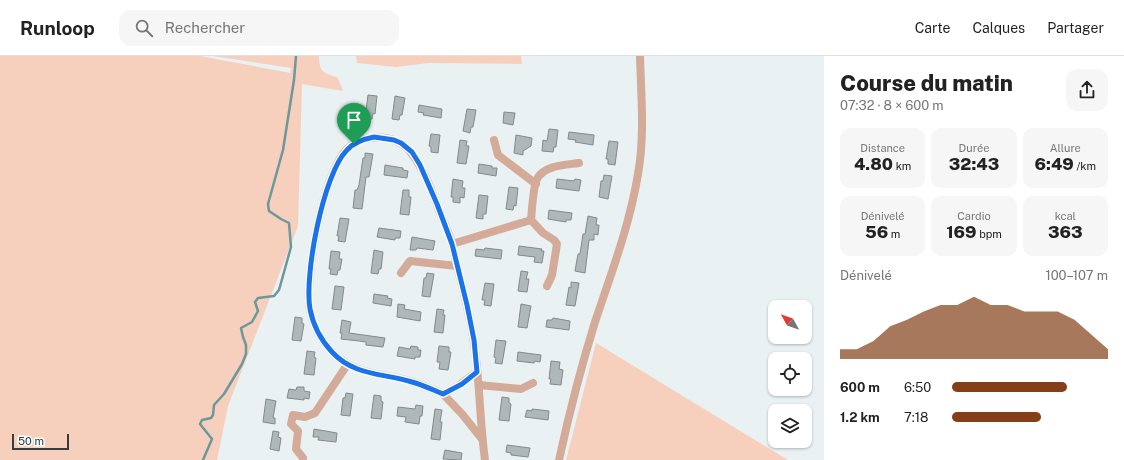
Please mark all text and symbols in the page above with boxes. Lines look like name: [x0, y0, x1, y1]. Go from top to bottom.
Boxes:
search box: [119, 10, 399, 46]
text: Runloop: [20, 17, 95, 39]
icon: search: [133, 17, 155, 39]
text: Rechercher: [165, 19, 245, 36]
text: Carte: [915, 20, 951, 36]
text: Calques: [973, 20, 1025, 36]
text: Partager: [1047, 20, 1104, 36]
button: share: [1066, 69, 1108, 111]
text: Course du matin: [840, 70, 1013, 96]
text: 07:32 · 8 × 600 m: [840, 98, 944, 113]
pin: [337, 103, 371, 144]
icon: arrive: [343, 109, 365, 131]
text: Distance: [860, 142, 905, 154]
text: Durée: [959, 142, 989, 154]
text: Allure: [1050, 142, 1081, 154]
text: 4.80: [854, 154, 893, 174]
text: 32:43: [949, 154, 999, 174]
text: 6:49: [1035, 154, 1074, 174]
text: km: [893, 160, 911, 172]
text: /km: [1074, 160, 1096, 172]
text: Dénivelé: [861, 210, 905, 222]
text: Cardio: [957, 210, 991, 222]
text: kcal: [1055, 210, 1076, 222]
text: 56: [865, 222, 888, 242]
text: 169: [946, 222, 977, 242]
text: 363: [1048, 222, 1083, 242]
text: m: [888, 228, 900, 240]
text: bpm: [977, 228, 1002, 240]
text: Dénivelé: [840, 268, 892, 283]
text: 100–107 m: [1045, 268, 1108, 283]
north arrow: [768, 300, 812, 344]
map controls: [768, 300, 812, 448]
button: locate: [768, 352, 812, 396]
text: 600 m: [840, 380, 880, 395]
text: 6:50: [904, 380, 931, 395]
button: layers: [768, 404, 812, 448]
text: 1.2 km: [840, 410, 880, 425]
text: 7:18: [904, 410, 928, 425]
scale bar: [12, 432, 69, 451]
text: 50 m: [18, 435, 44, 447]

